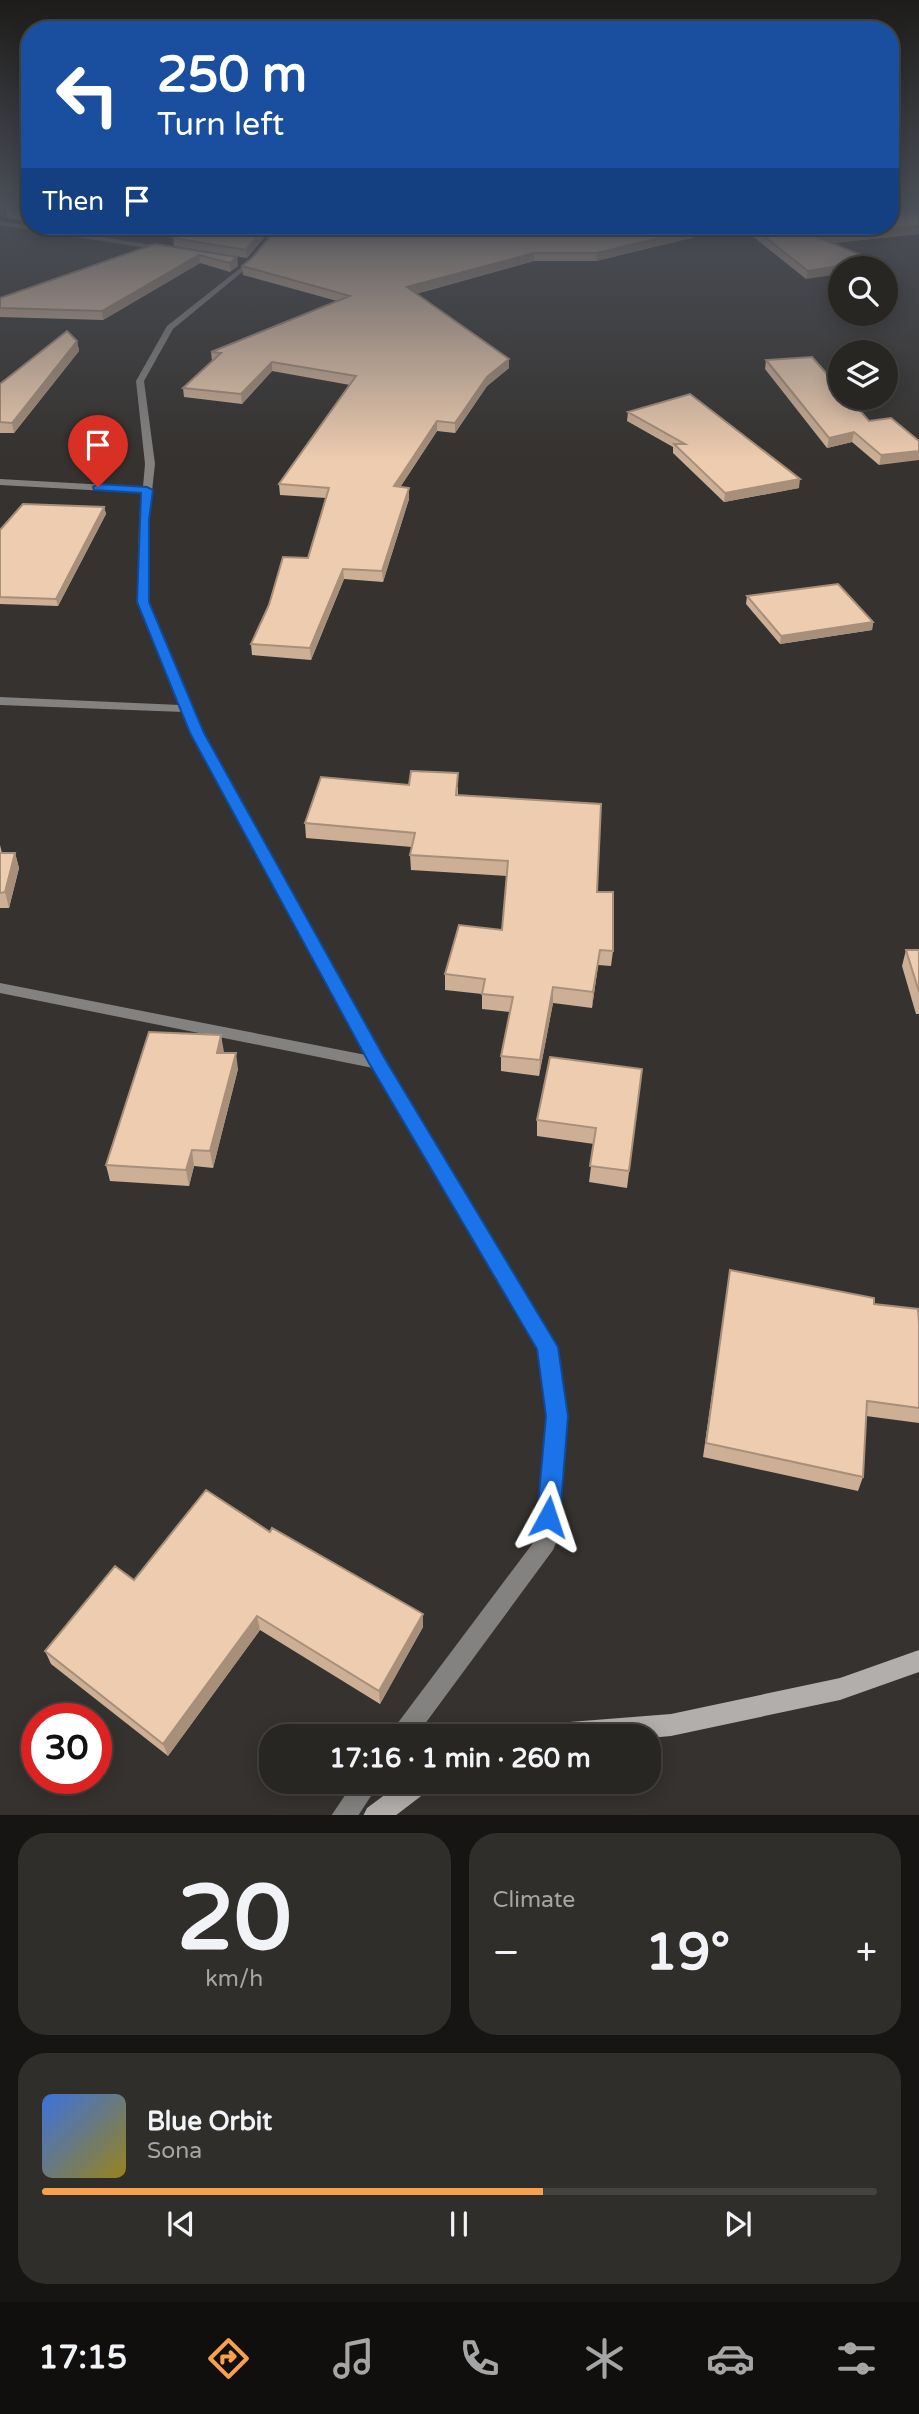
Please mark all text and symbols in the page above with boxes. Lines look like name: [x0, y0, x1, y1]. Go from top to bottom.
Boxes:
text: 250 m: [157, 46, 307, 105]
icon: left: [42, 49, 133, 140]
text: Turn left: [157, 106, 284, 144]
icon: arrive: [118, 182, 156, 220]
text: Then: [42, 186, 104, 217]
map controls: [828, 256, 898, 410]
button: search: [828, 256, 898, 326]
button: layers: [828, 340, 898, 410]
pin: [68, 415, 128, 487]
icon: arrive: [79, 426, 117, 464]
position arrow: [511, 1480, 585, 1554]
speed limit sign: 30: [21, 1703, 112, 1794]
text: 17:16 · 1 min · 260 m: [329, 1743, 591, 1774]
text: 20: [177, 1864, 291, 1974]
text: Climate: [493, 1886, 575, 1914]
text: 19°: [645, 1921, 730, 1984]
text: −: [493, 1930, 520, 1976]
text: +: [856, 1930, 877, 1976]
text: km/h: [205, 1965, 263, 1993]
text: Blue Orbit: [147, 2106, 272, 2137]
text: Sona: [147, 2137, 202, 2165]
icon: previous: [162, 2205, 200, 2243]
icon: pause: [440, 2205, 478, 2243]
icon: next: [719, 2205, 757, 2243]
icon: directions: [204, 2334, 253, 2383]
icon: music: [329, 2334, 378, 2383]
icon: phone: [455, 2334, 504, 2383]
icon: climate: [580, 2334, 629, 2383]
icon: car: [706, 2334, 755, 2383]
icon: filters: [832, 2334, 881, 2383]
text: 17:15: [38, 2339, 127, 2377]

